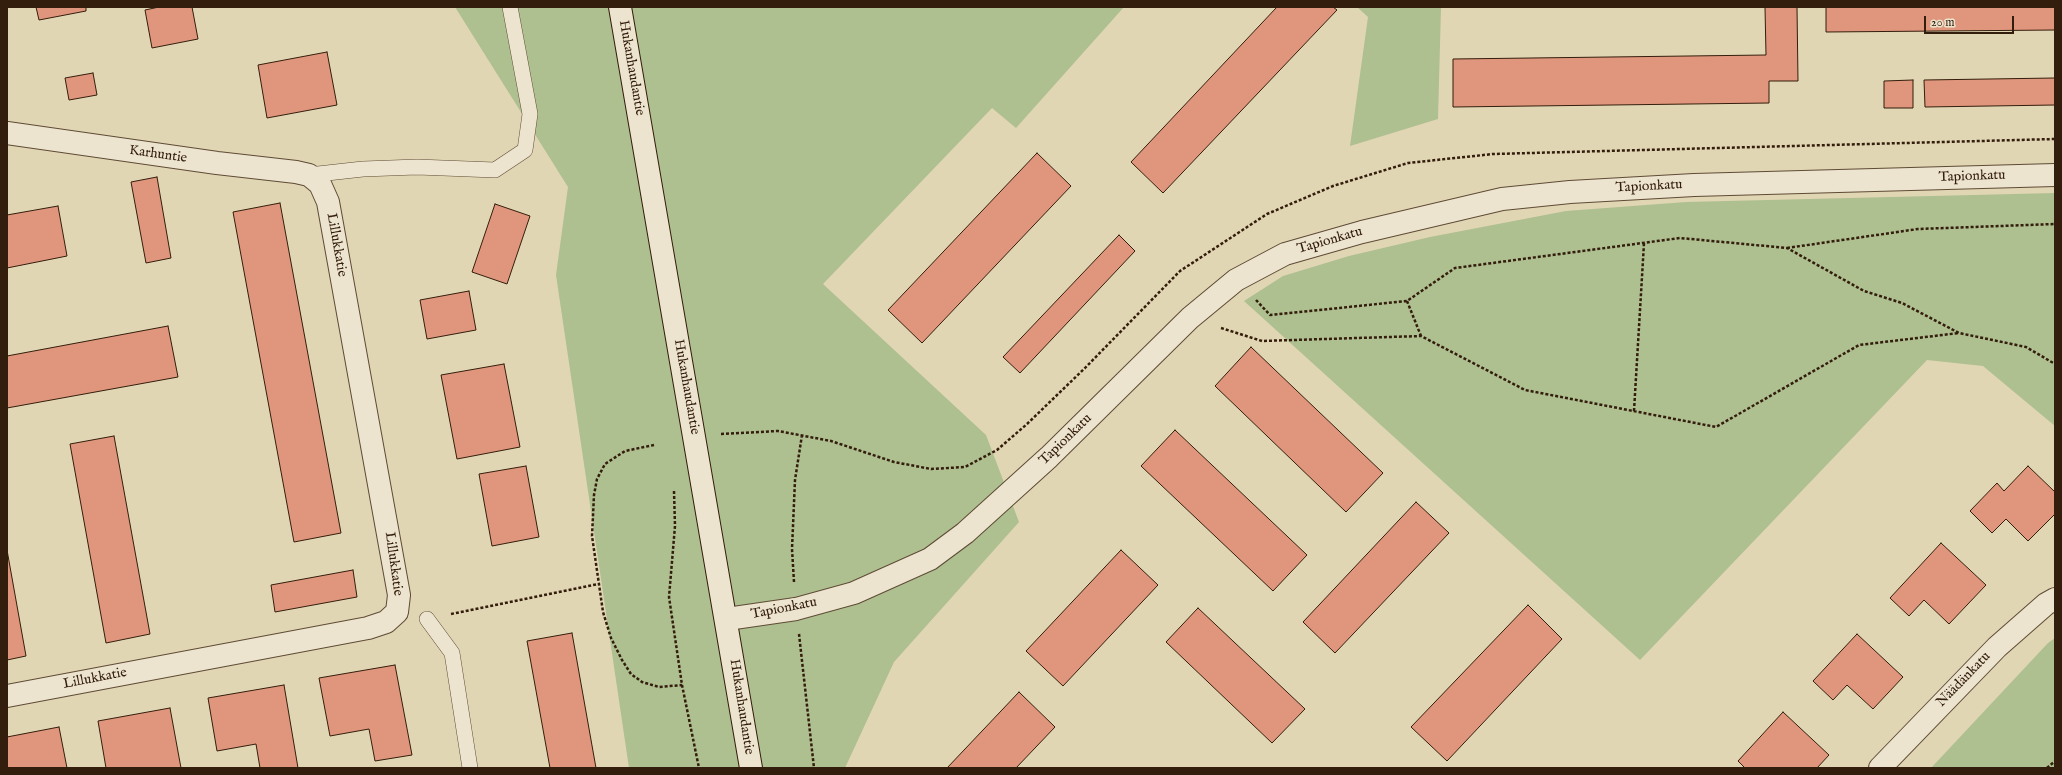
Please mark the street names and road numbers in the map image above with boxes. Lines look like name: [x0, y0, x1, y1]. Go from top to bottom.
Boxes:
street label: Hukanhaudantie: [614, 19, 648, 117]
street label: Karhuntie: [128, 143, 188, 167]
street label: Tapionkatu: [1938, 167, 2006, 187]
street label: Tapionkatu: [1615, 177, 1683, 197]
street label: Lillukkatie: [322, 212, 350, 278]
street label: Tapionkatu: [1296, 224, 1364, 258]
street label: Hukanhaudantie: [669, 338, 703, 436]
street label: Tapionkatu: [1036, 411, 1096, 469]
street label: Lillukkatie: [380, 531, 406, 597]
street label: Tapionkatu: [750, 594, 818, 624]
street label: Näädänkatu: [1933, 649, 1995, 711]
street label: Hukanhaudantie: [725, 658, 757, 756]
street label: Lillukkatie: [62, 665, 128, 693]

